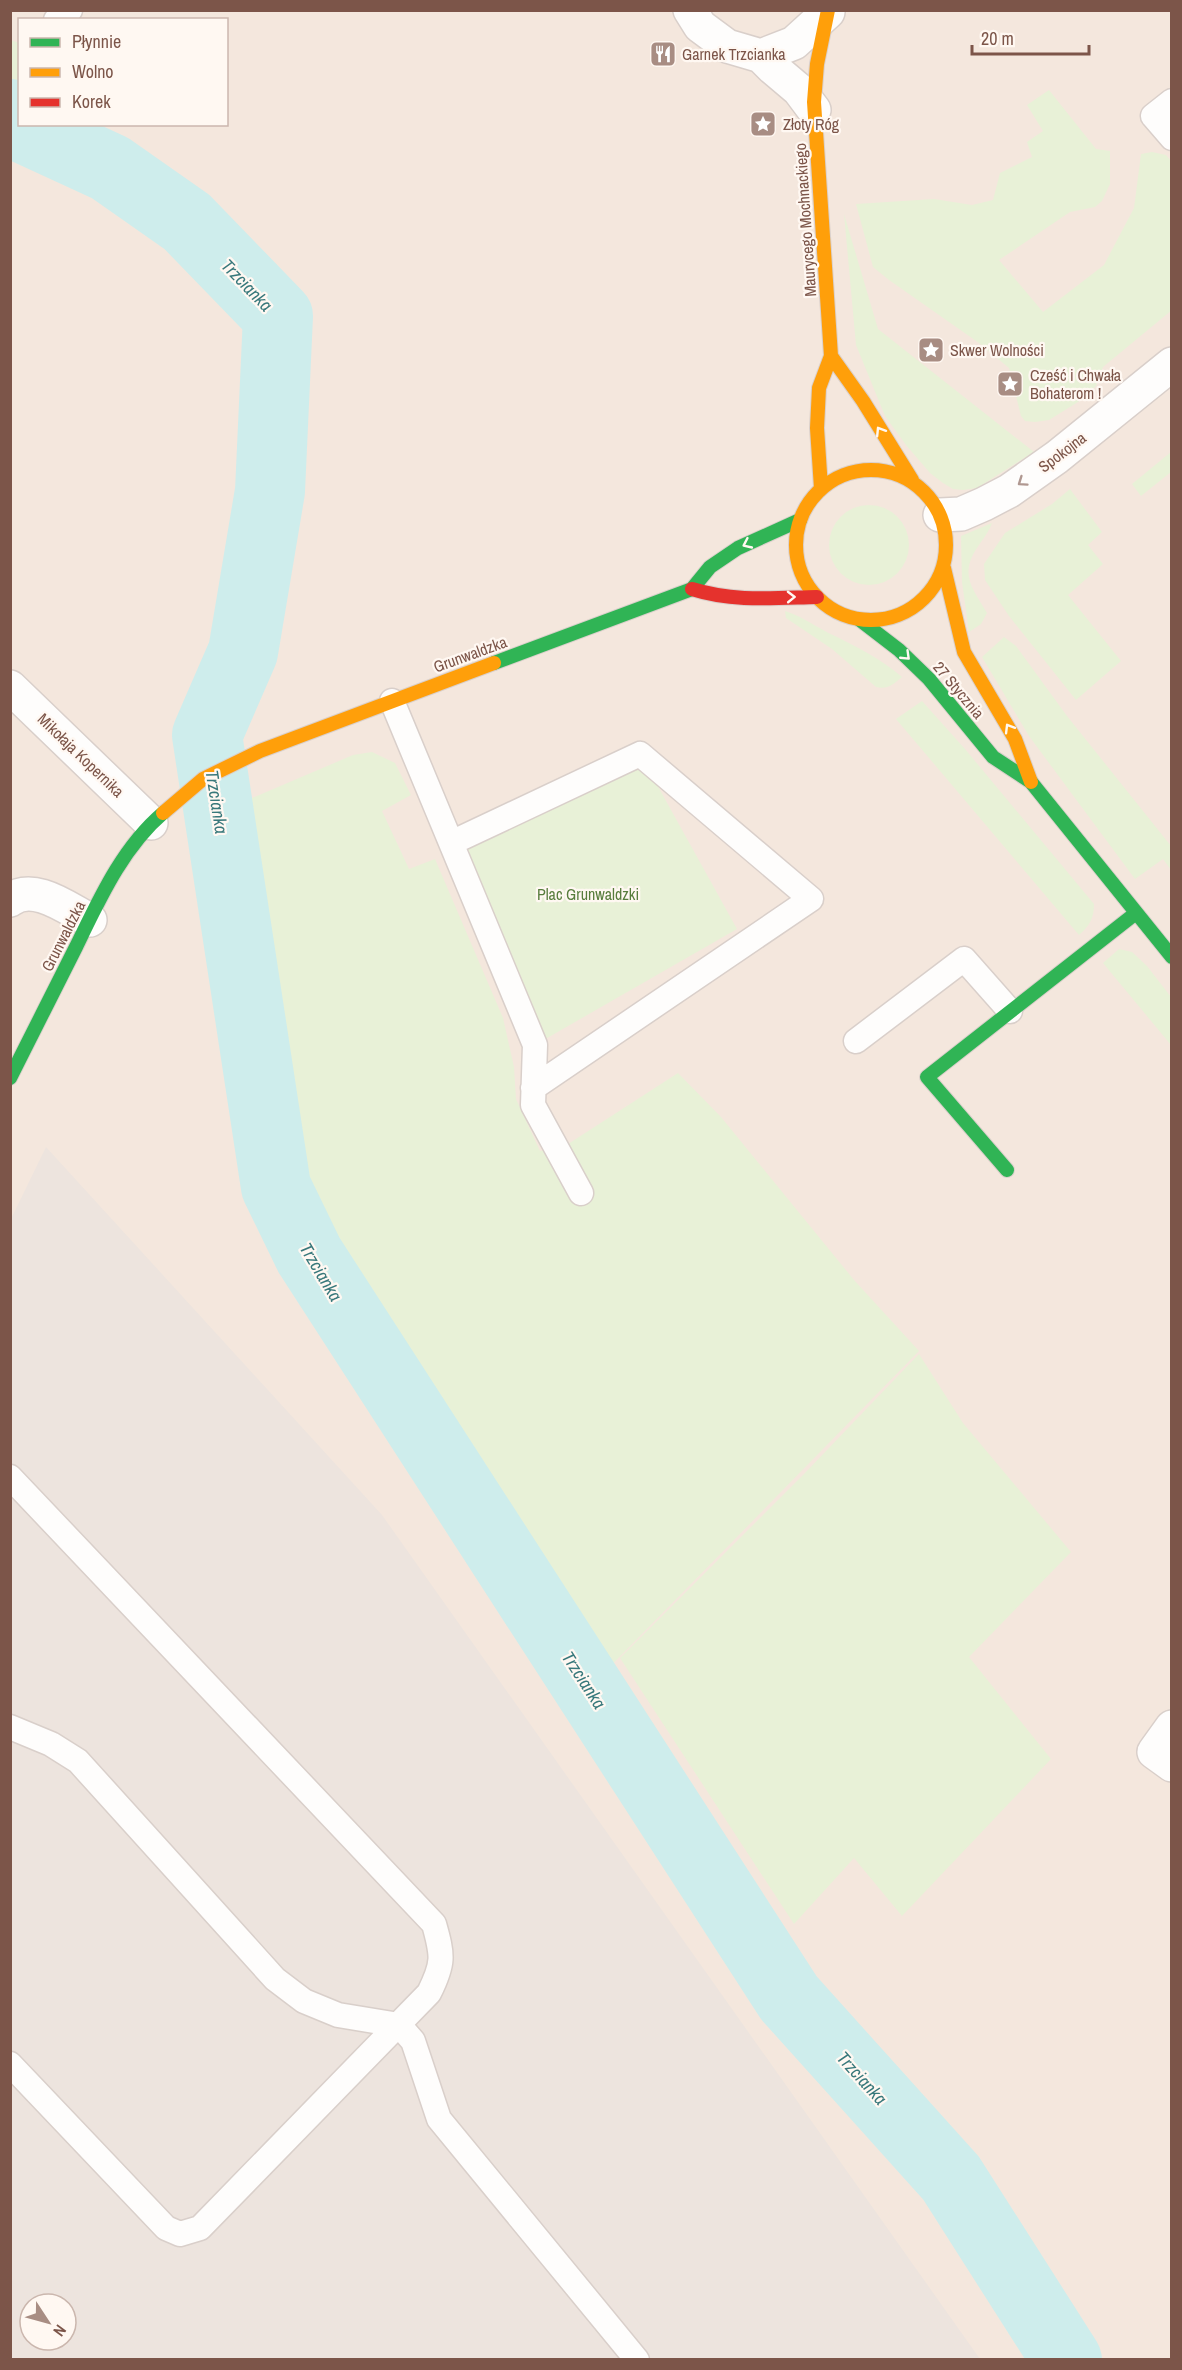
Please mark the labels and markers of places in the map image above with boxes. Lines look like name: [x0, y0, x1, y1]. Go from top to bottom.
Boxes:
restaurant icon: Garnek Trzcianka: [648, 39, 678, 69]
place label: Garnek Trzcianka: [682, 43, 786, 65]
place icon: Złoty Róg: [748, 109, 778, 139]
place label: Złoty Róg: [783, 113, 840, 135]
place icon: Skwer Wolności: [916, 335, 946, 365]
place label: Skwer Wolności: [950, 339, 1044, 361]
place label: Cześć i Chwała Bohaterom !: [1030, 364, 1122, 404]
place icon: Cześć i Chwała Bohaterom !: [995, 369, 1025, 399]

